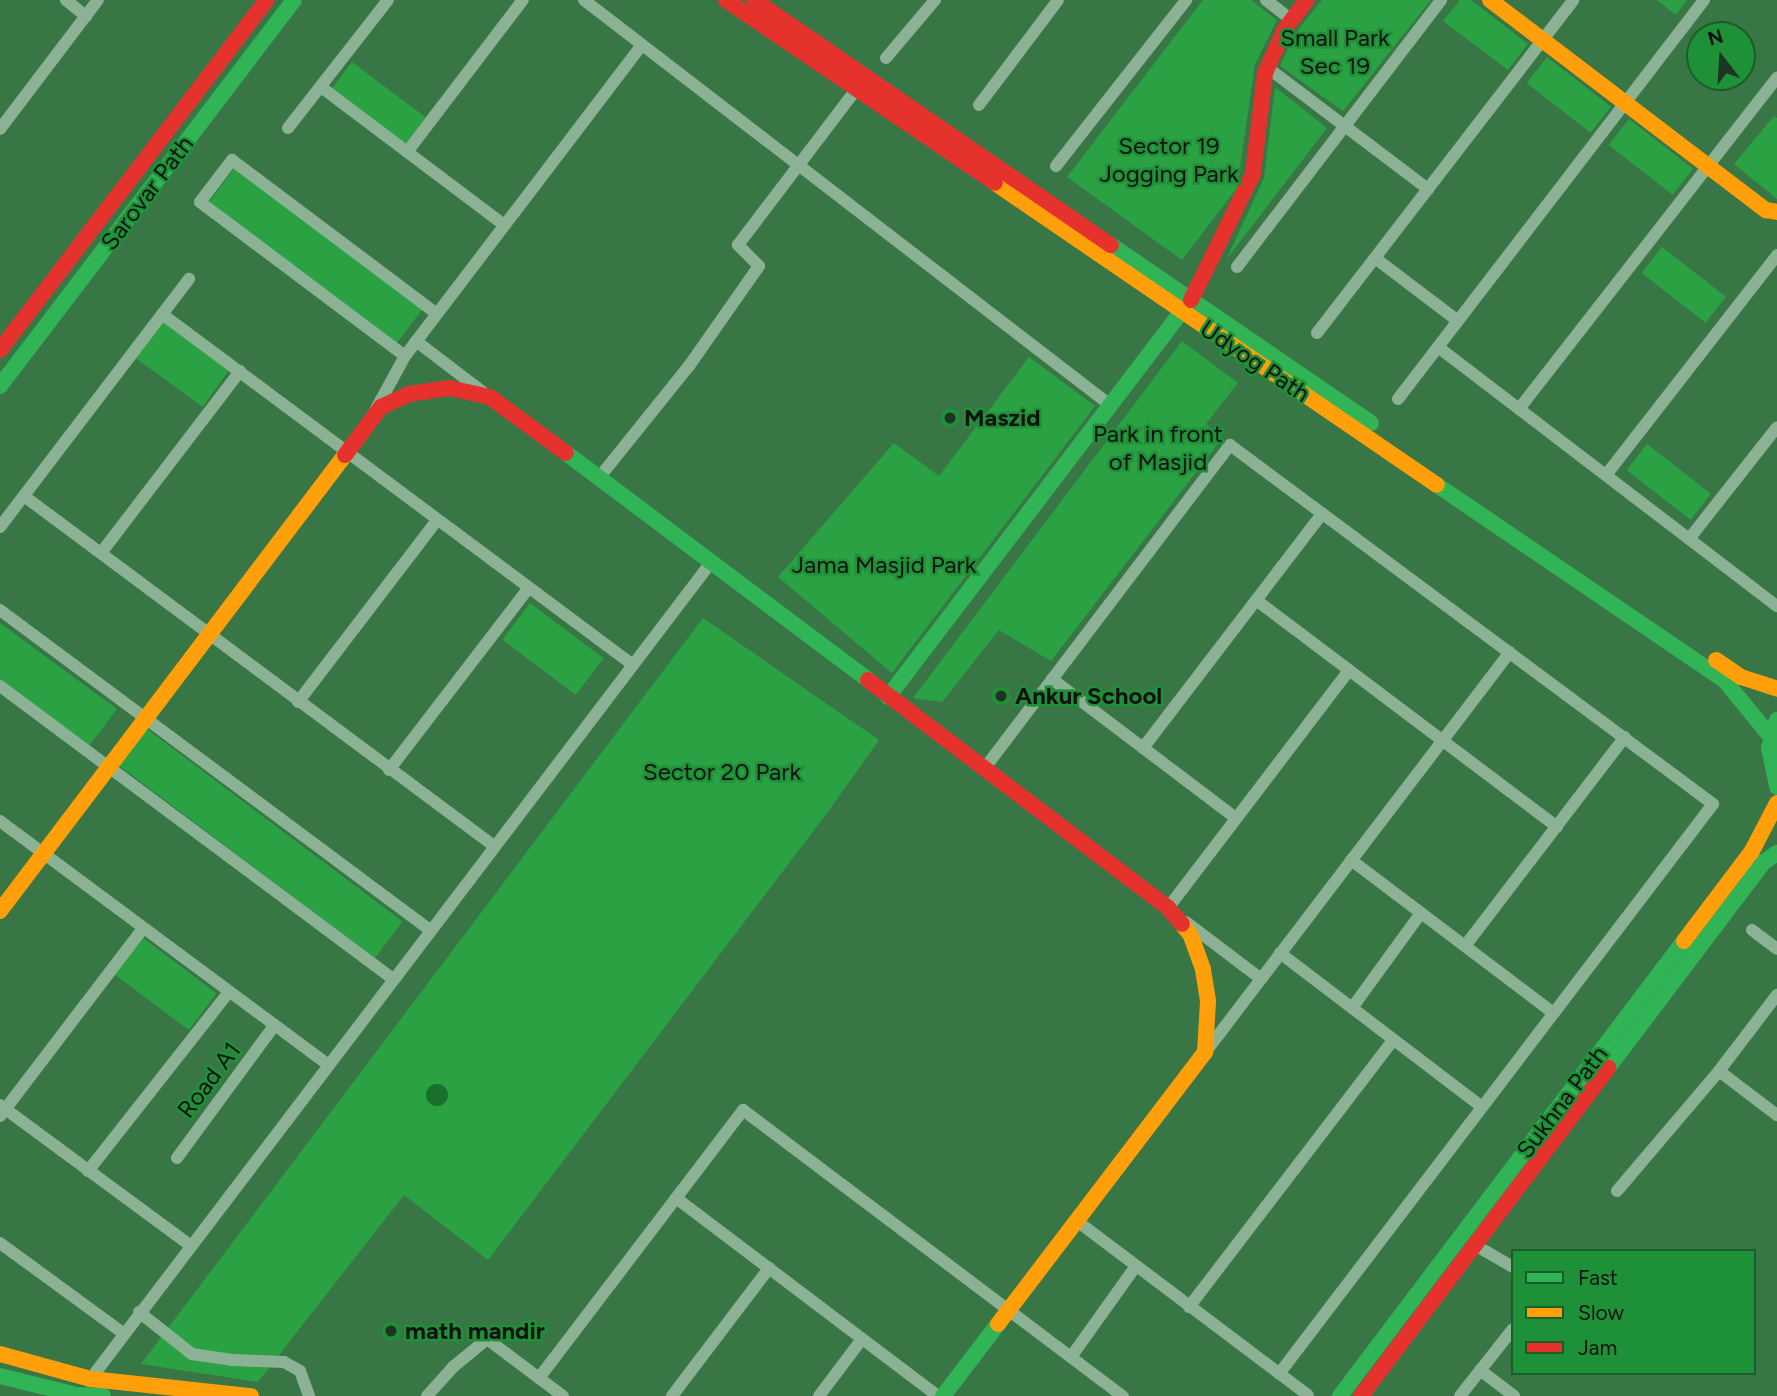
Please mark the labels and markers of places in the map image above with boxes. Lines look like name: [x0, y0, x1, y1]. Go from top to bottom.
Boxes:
place label: Maszid: [964, 404, 1041, 432]
marker: Maszid: [942, 410, 958, 426]
place label: Ankur School: [1015, 682, 1162, 710]
marker: Ankur School: [993, 688, 1009, 704]
place label: math mandir: [405, 1317, 545, 1345]
marker: math mandir: [383, 1323, 399, 1339]

